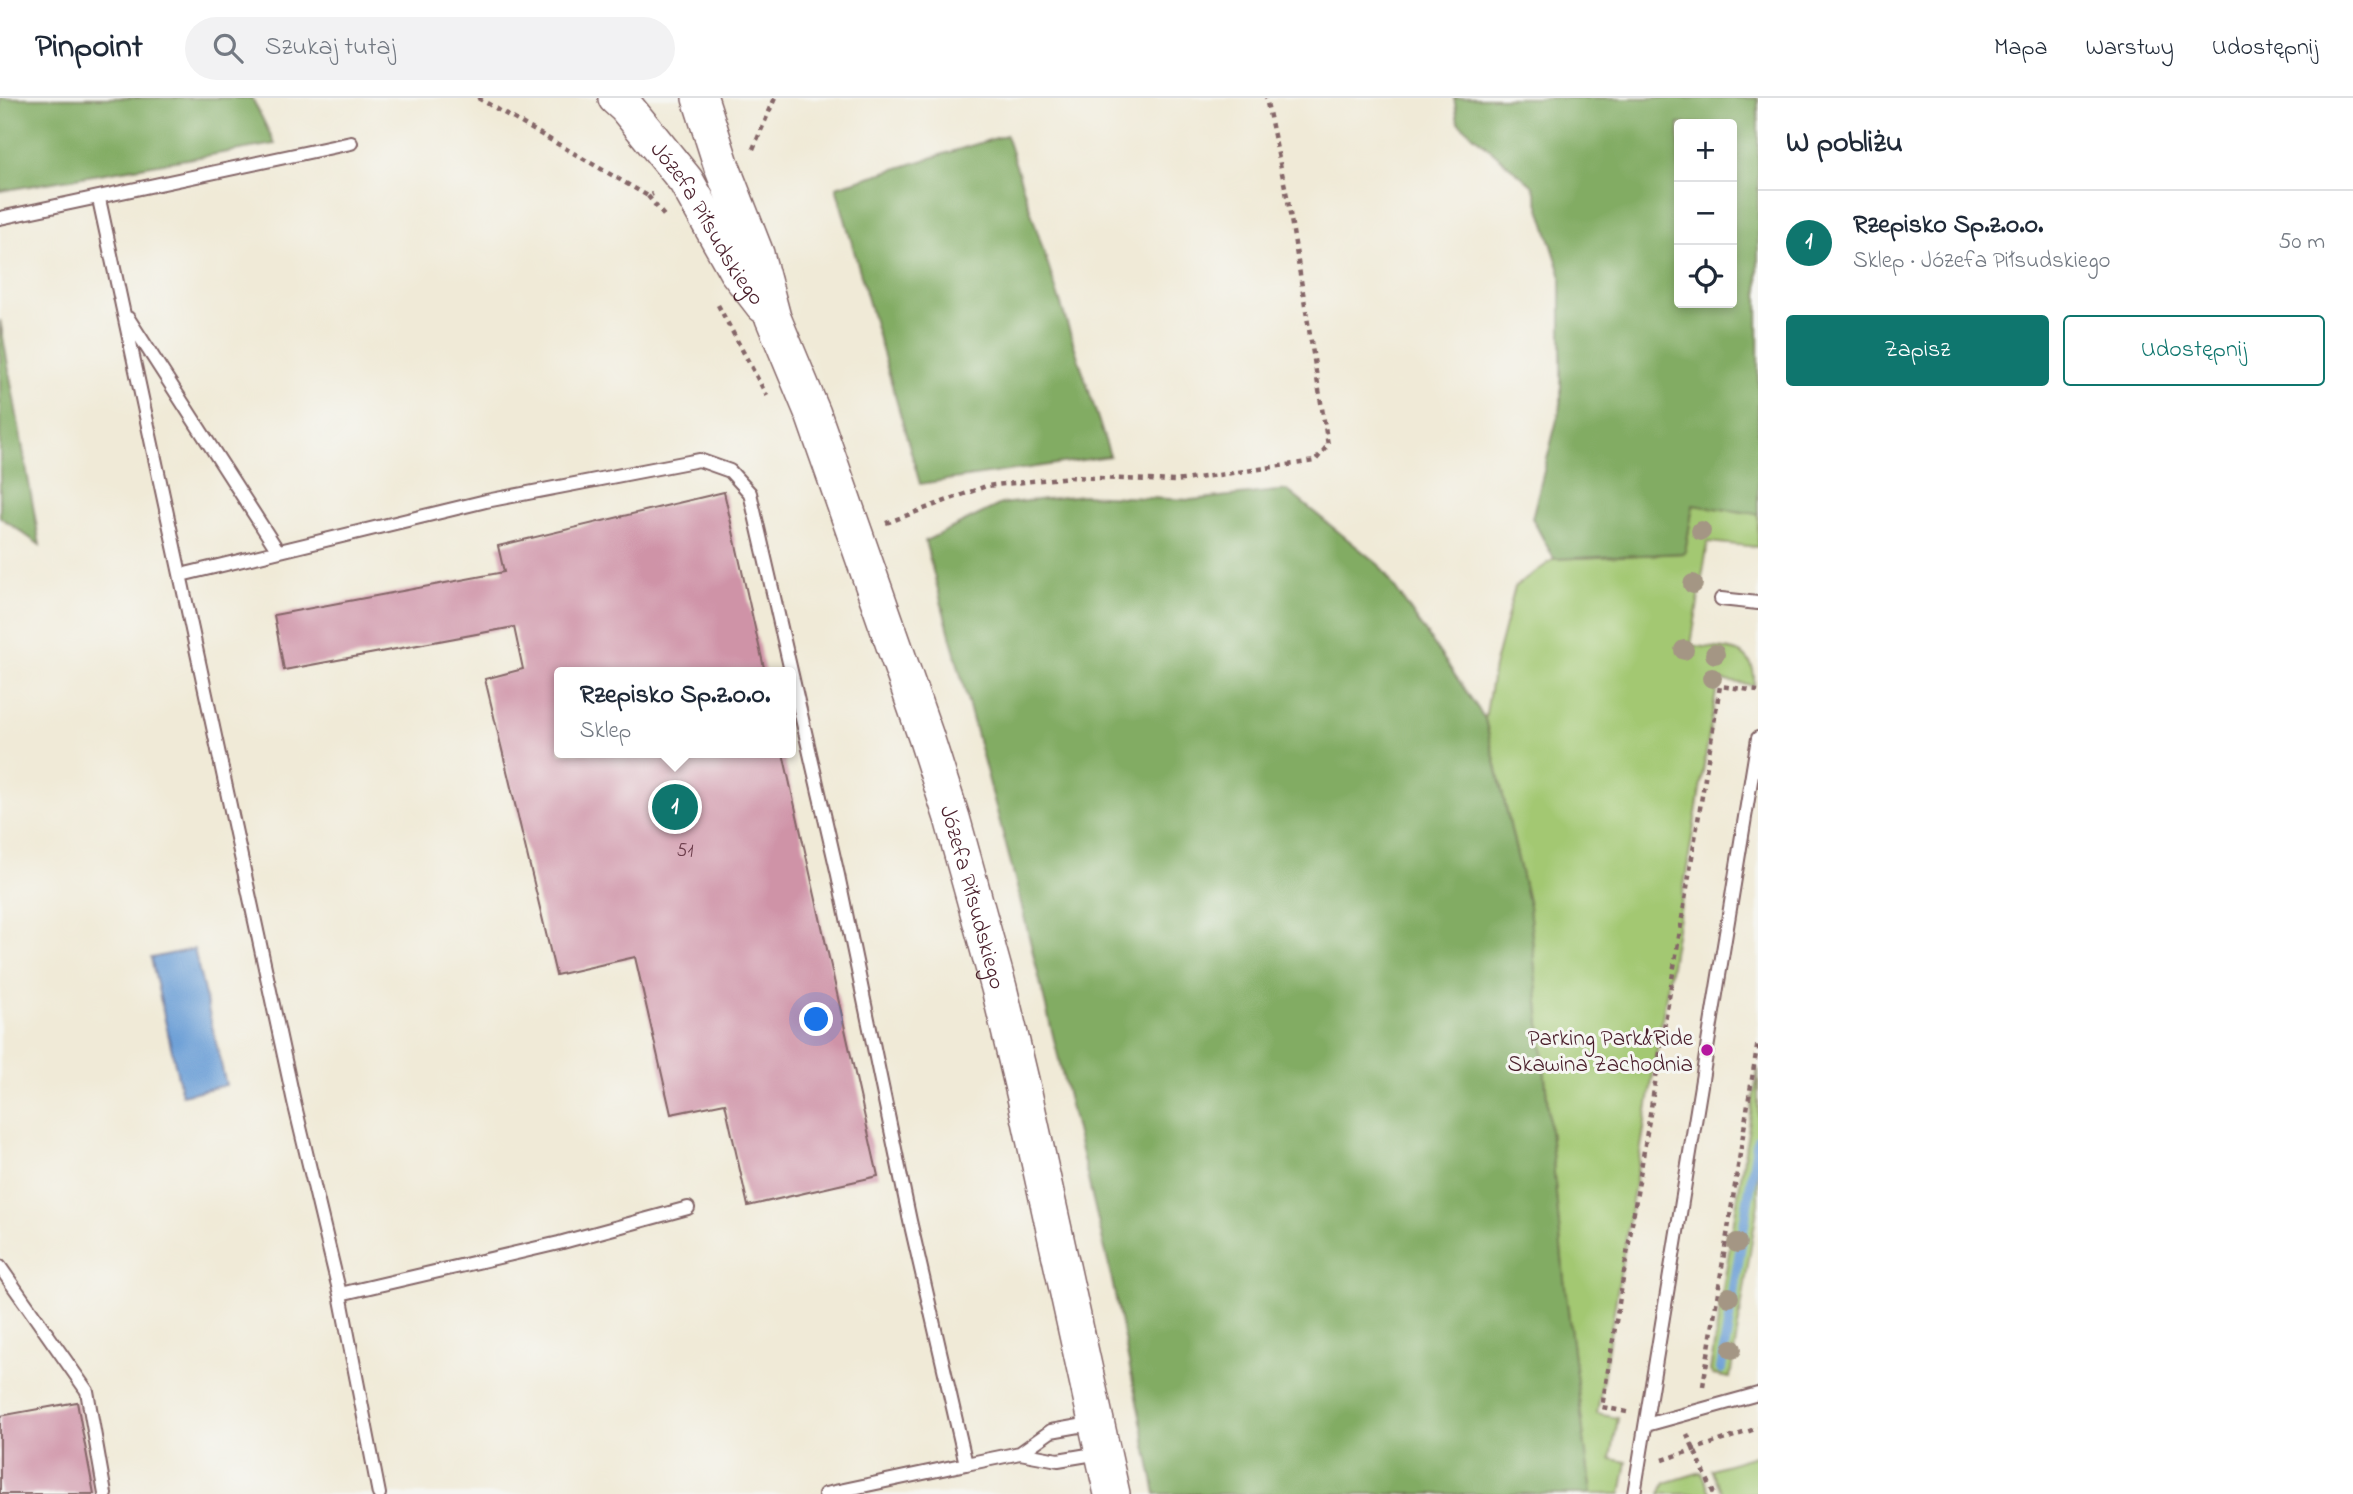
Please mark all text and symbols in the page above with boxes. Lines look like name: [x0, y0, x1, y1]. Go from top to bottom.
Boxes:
search box: [185, 17, 675, 80]
text: Pinpoint: [35, 24, 143, 72]
icon: search: [209, 29, 247, 67]
text: Szukaj tutaj: [265, 29, 396, 67]
text: Mapa: [1994, 31, 2047, 66]
text: Warstwy: [2085, 31, 2174, 66]
text: Udostępnij: [2212, 31, 2318, 66]
map controls: [1674, 119, 1737, 308]
button: +: [1674, 119, 1737, 182]
text: W pobliżu: [1786, 122, 1903, 166]
street label: Józefa Piłsudskiego: [641, 135, 772, 313]
button: −: [1674, 182, 1737, 245]
text: Rzepisko Sp.z.o.o.: [1853, 207, 2043, 245]
text: 1: [1805, 226, 1813, 259]
text: 50 m: [2278, 226, 2325, 259]
button: locate: [1674, 245, 1737, 308]
text: Sklep · Józefa Piłsudskiego: [1853, 245, 2110, 278]
button: Zapisz: [1786, 315, 2049, 386]
button: Udostępnij: [2063, 315, 2325, 386]
popup: [554, 667, 796, 758]
text: Rzepisko Sp.z.o.o.: [580, 677, 770, 715]
text: Sklep: [580, 715, 631, 748]
pin: 1: [652, 781, 698, 833]
street label: Józefa Piłsudskiego: [930, 801, 1013, 993]
house number: 51: [677, 838, 693, 865]
your location: [799, 1002, 833, 1036]
place label: Parking Park&Ride Skawina Zachodnia: [1508, 1023, 1694, 1082]
marker: Parking Park&Ride Skawina Zachodnia: [1699, 1042, 1715, 1058]

